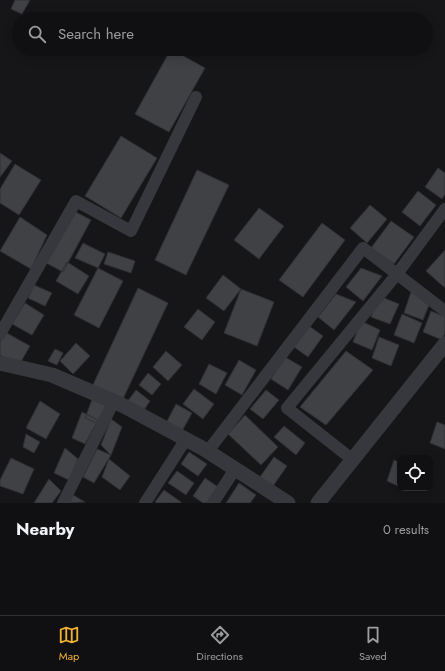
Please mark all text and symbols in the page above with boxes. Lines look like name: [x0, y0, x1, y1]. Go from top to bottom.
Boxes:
search box: [12, 12, 433, 56]
icon: search: [26, 23, 48, 45]
text: Search here: [58, 23, 134, 45]
map controls: [397, 455, 433, 491]
button: locate: [397, 455, 433, 491]
text: Nearby: [16, 517, 74, 541]
text: 0 results: [383, 520, 429, 539]
tab: Map: [58, 624, 80, 664]
tab: Directions: [196, 624, 243, 664]
tab: Saved: [359, 624, 387, 664]

